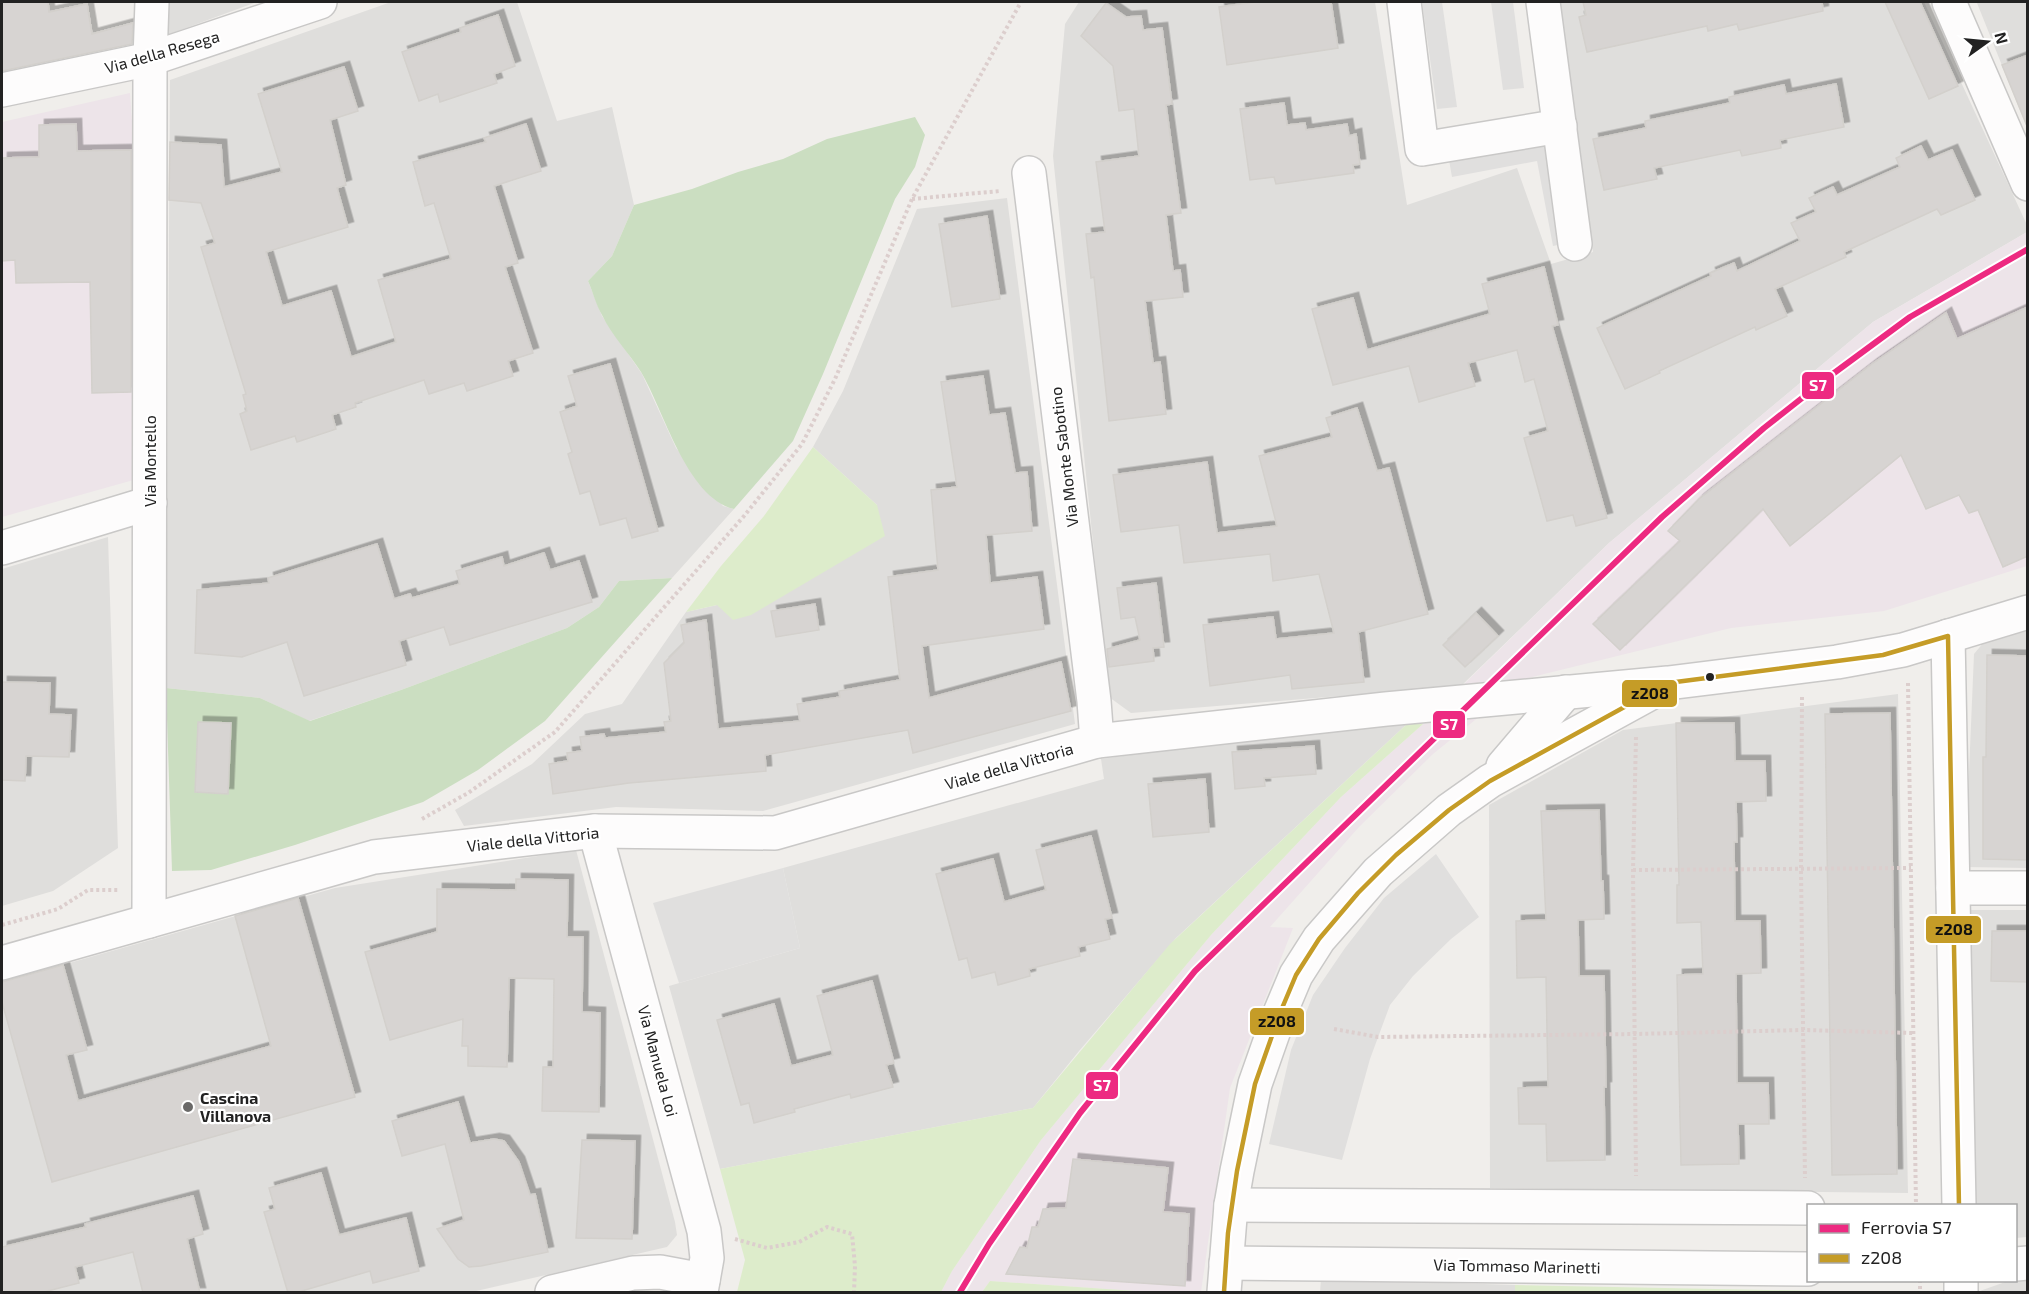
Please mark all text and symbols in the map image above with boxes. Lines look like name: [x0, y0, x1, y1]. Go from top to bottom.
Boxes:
north arrow: [1957, 12, 2017, 72]
street label: Via della Resega: [102, 26, 221, 77]
text: N: [1991, 30, 2013, 46]
line badge: S7: [1801, 371, 1835, 400]
text: S7: [1809, 375, 1827, 394]
street label: Via Monte Sabotino: [1045, 386, 1082, 528]
street label: Via Montello: [140, 415, 159, 507]
unlabelled marker: [1704, 671, 1716, 683]
line badge: z208: [1621, 679, 1678, 708]
text: z208: [1631, 683, 1669, 702]
line badge: S7: [1432, 710, 1466, 739]
text: S7: [1440, 714, 1458, 733]
street label: Viale della Vittoria: [942, 738, 1075, 793]
street label: Viale della Vittoria: [466, 822, 600, 855]
line badge: z208: [1925, 915, 1982, 944]
text: z208: [1935, 919, 1973, 938]
street label: Via Manuela Loi: [635, 1003, 682, 1119]
line badge: z208: [1249, 1007, 1305, 1036]
text: z208: [1258, 1011, 1296, 1030]
line badge: S7: [1085, 1071, 1119, 1100]
text: S7: [1093, 1075, 1111, 1094]
place label: Cascina Villanova: [200, 1088, 271, 1125]
marker: Cascina Villanova: [181, 1100, 195, 1114]
legend: [1807, 1204, 2017, 1282]
text: Ferrovia S7: [1861, 1216, 1952, 1238]
text: z208: [1861, 1246, 1902, 1268]
street label: Via Tommaso Marinetti: [1433, 1255, 1601, 1276]

